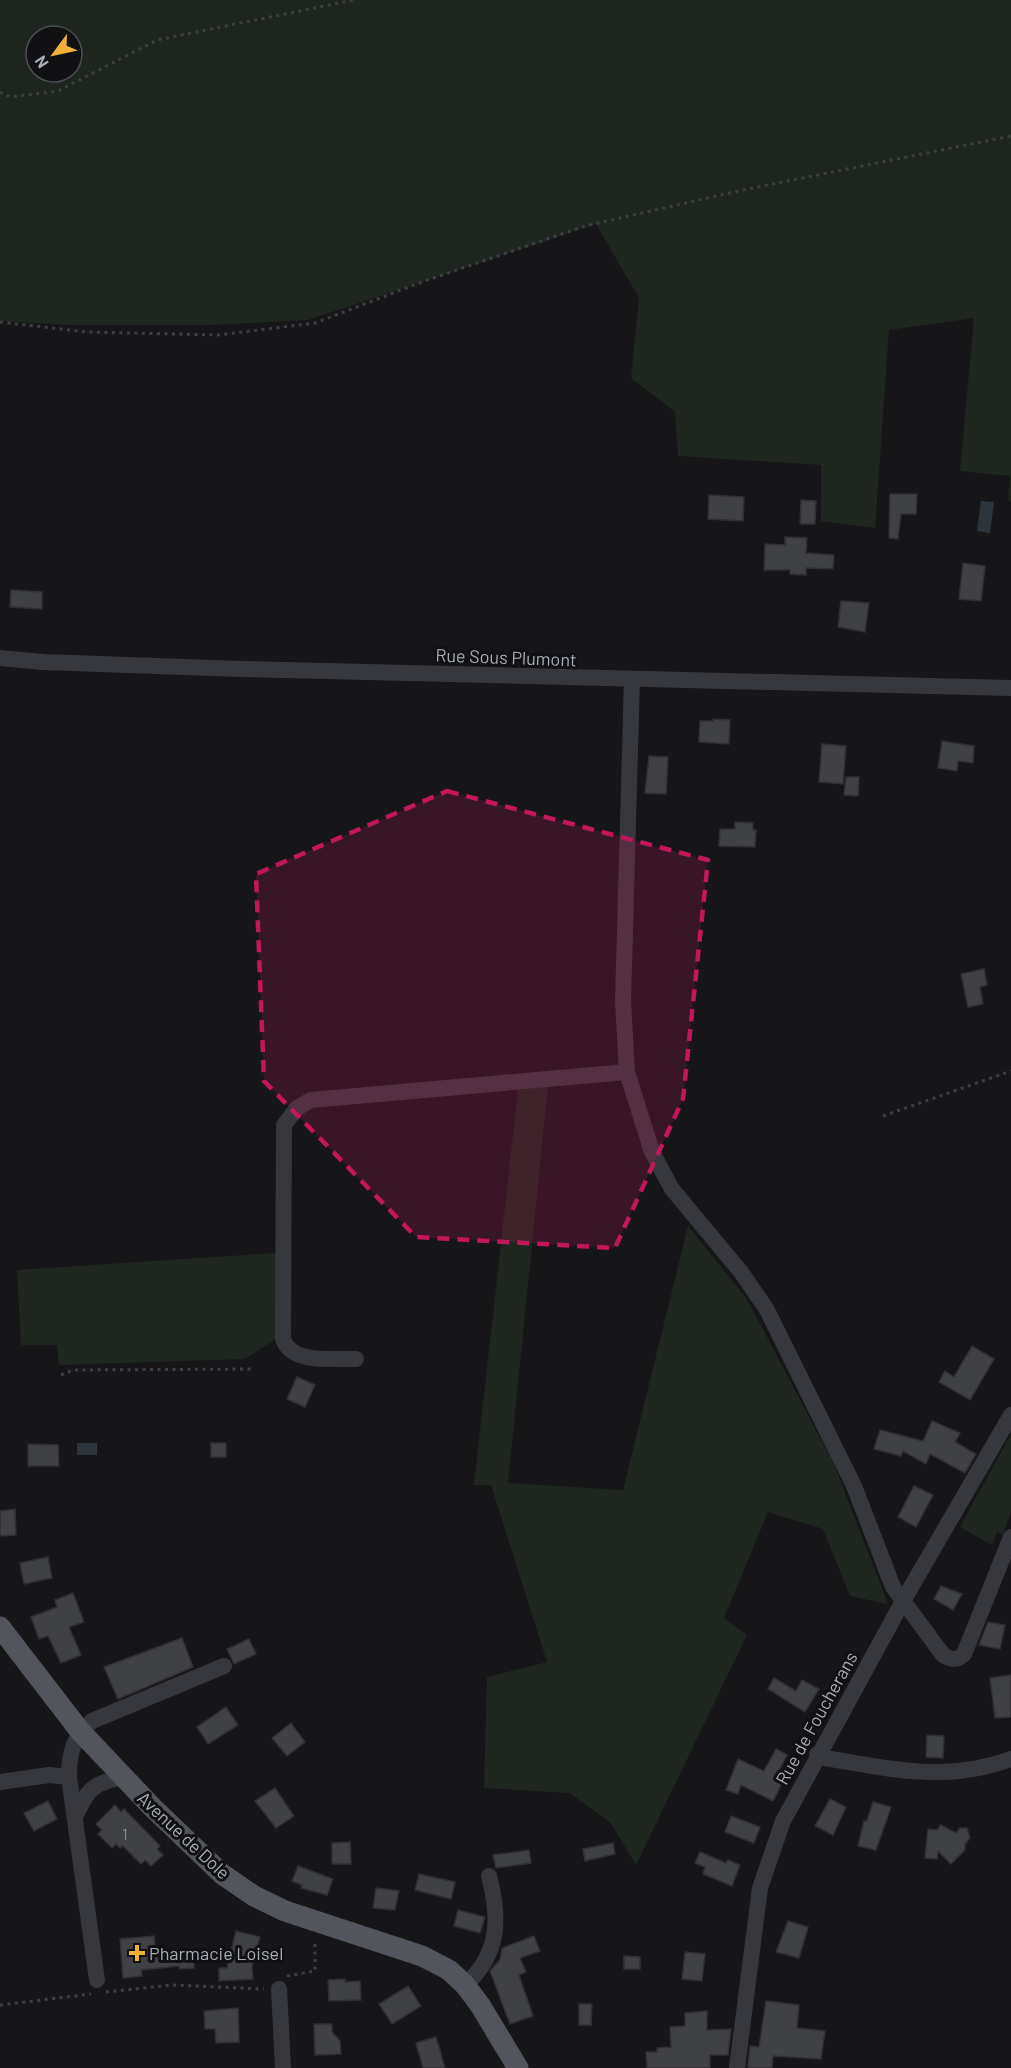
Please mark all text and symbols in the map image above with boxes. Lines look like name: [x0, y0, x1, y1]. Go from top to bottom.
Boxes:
north arrow: [24, 24, 84, 84]
text: N: [30, 53, 52, 72]
street label: Rue Sous Plumont: [435, 644, 577, 670]
street label: Rue de Foucherans: [770, 1648, 862, 1788]
street label: Avenue de Dole: [133, 1787, 235, 1883]
house number: 1: [122, 1825, 128, 1843]
place label: Pharmacie Loisel: [149, 1942, 283, 1964]
marker: Pharmacie Loisel: [130, 1946, 144, 1960]

